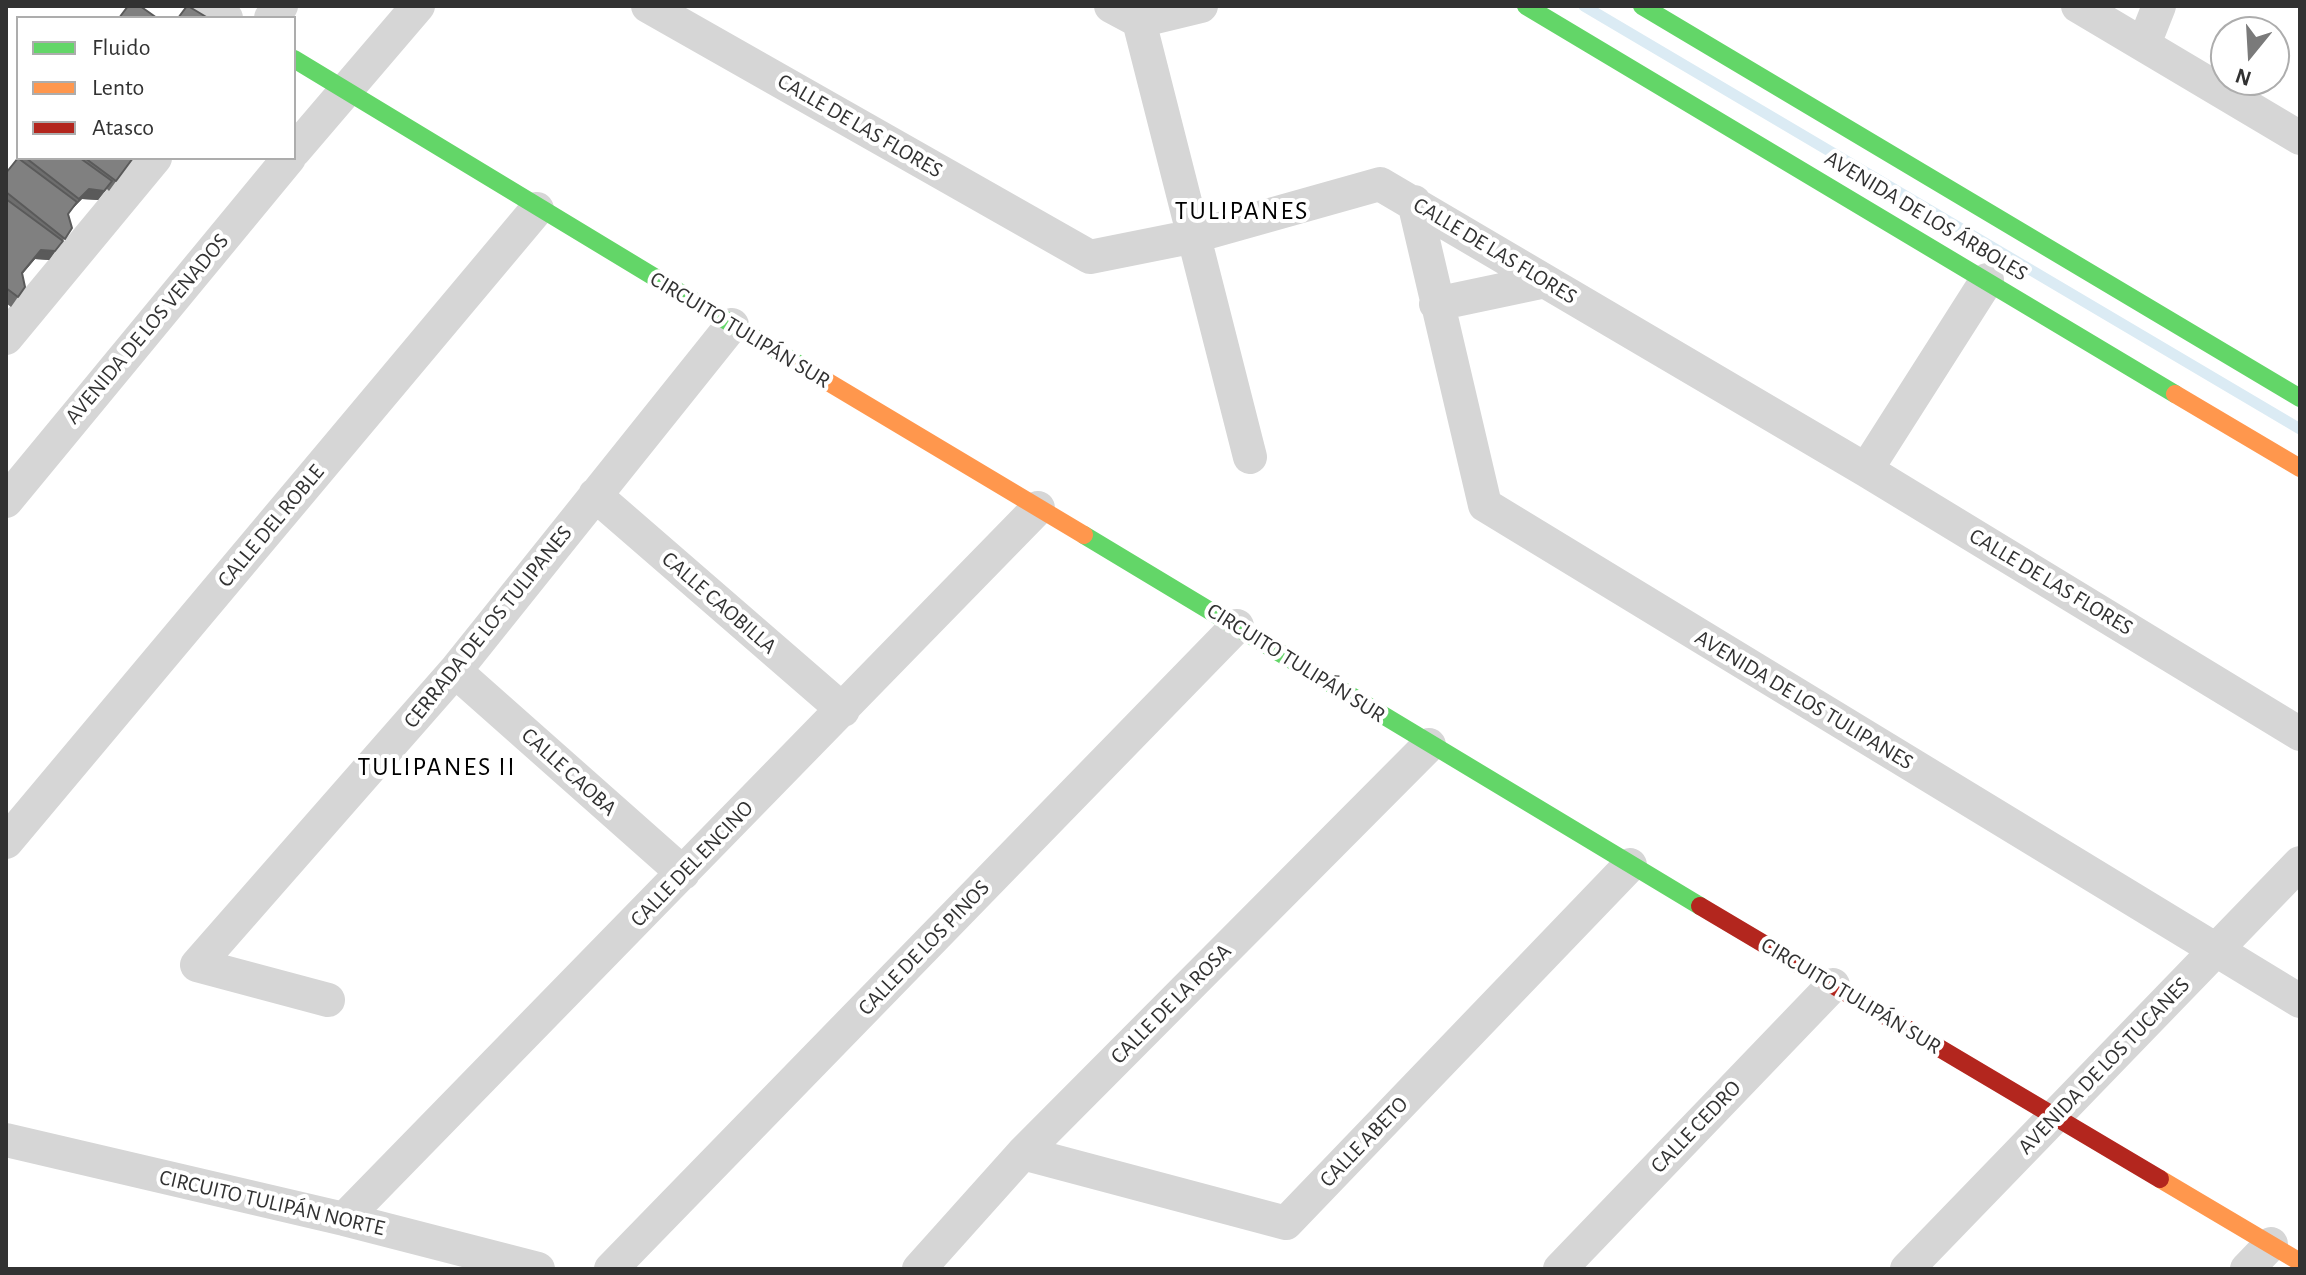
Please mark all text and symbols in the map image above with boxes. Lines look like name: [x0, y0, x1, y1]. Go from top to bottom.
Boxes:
legend: [16, 16, 296, 160]
north arrow: [2210, 16, 2290, 96]
text: Fluido: [92, 36, 151, 60]
text: N: [2233, 64, 2254, 90]
street label: CALLE DE LAS FLORES: [773, 68, 947, 184]
text: Lento: [92, 76, 144, 100]
text: Atasco: [92, 116, 154, 140]
street label: AVENIDA DE LOS ÁRBOLES: [1820, 145, 2032, 287]
street label: CALLE DE LAS FLORES: [1408, 192, 1582, 310]
district label: TULIPANES: [1175, 195, 1309, 227]
street label: AVENIDA DE LOS VENADOS: [60, 228, 234, 430]
street label: CIRCUITO TULIPÁN SUR: [645, 266, 835, 394]
street label: CALLE DEL ROBLE: [212, 459, 330, 593]
street label: CERRADA DE LOS TULIPANES: [398, 520, 578, 734]
street label: CALLE DE LAS FLORES: [1964, 523, 2138, 641]
street label: CALLE CAOBILLA: [656, 546, 782, 660]
street label: CIRCUITO TULIPÁN SUR: [1202, 597, 1390, 729]
street label: AVENIDA DE LOS TULIPANES: [1690, 624, 1918, 776]
street label: CALLE CAOBA: [516, 722, 622, 822]
district label: TULIPANES II: [358, 751, 516, 783]
street label: CALLE DEL ENCINO: [625, 795, 759, 933]
street label: CALLE DE LOS PINOS: [853, 875, 995, 1021]
street label: CIRCUITO TULIPÁN SUR: [1756, 932, 1946, 1060]
street label: CALLE DE LA ROSA: [1105, 938, 1237, 1070]
street label: AVENIDA DE LOS TUCANES: [2013, 972, 2195, 1160]
street label: CALLE CEDRO: [1645, 1075, 1747, 1179]
street label: CALLE ABETO: [1314, 1091, 1414, 1193]
street label: CIRCUITO TULIPÁN NORTE: [157, 1164, 387, 1242]

